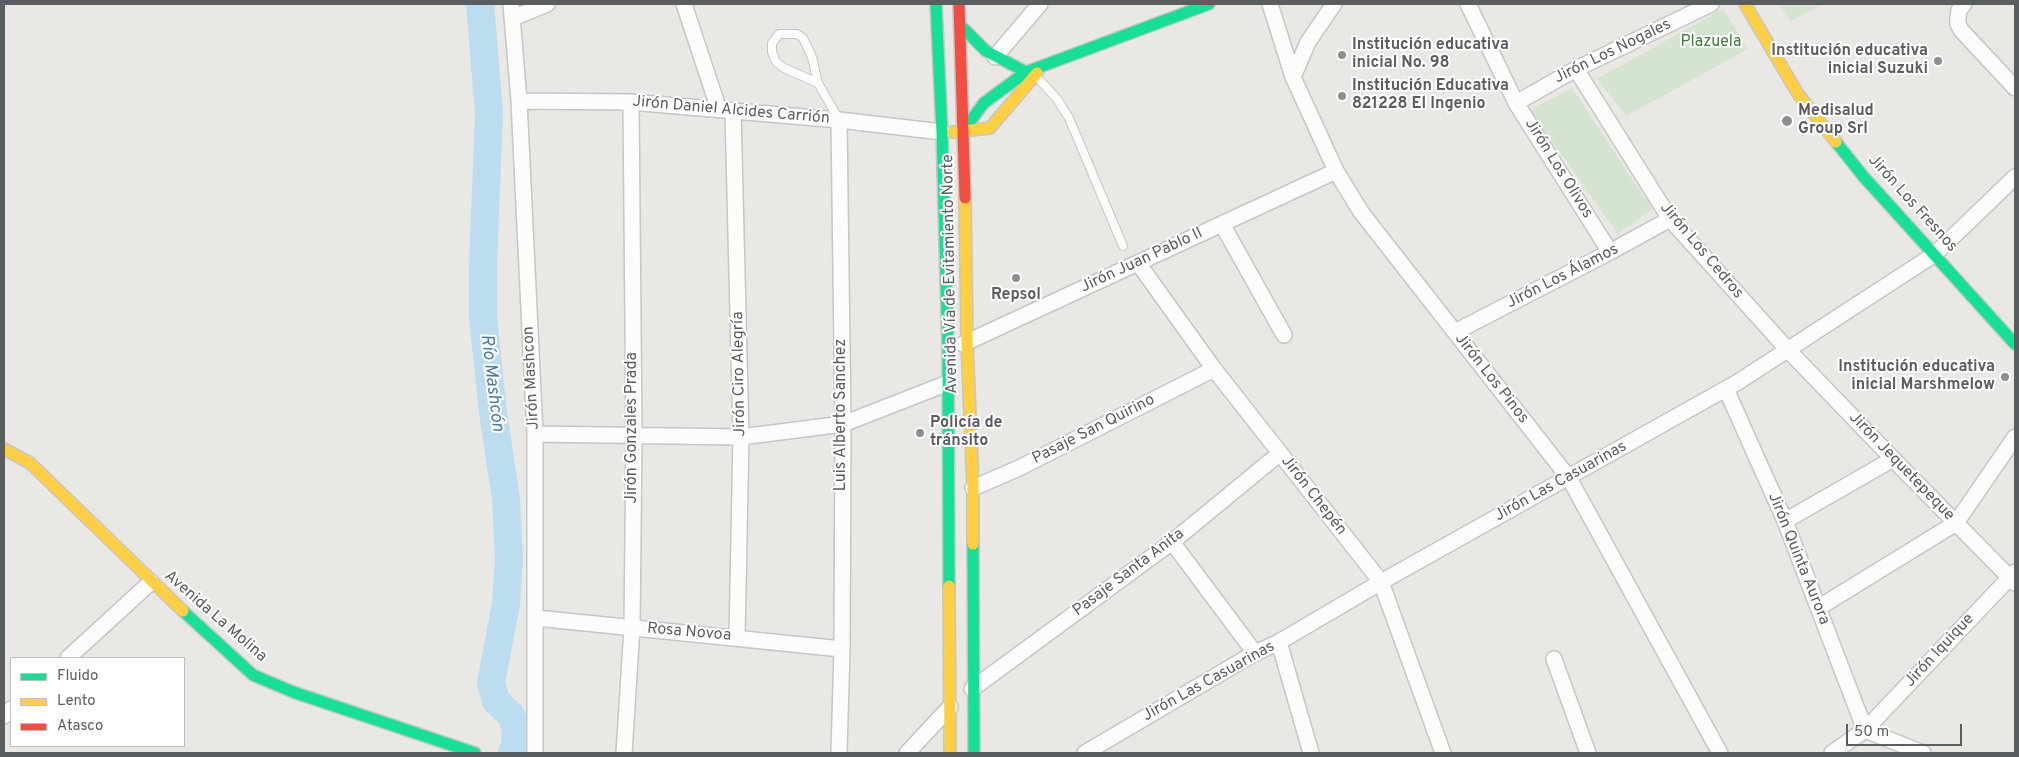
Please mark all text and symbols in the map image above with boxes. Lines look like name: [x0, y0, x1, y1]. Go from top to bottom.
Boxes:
street label: Jirón Los Nogales: [1551, 15, 1675, 89]
park label: Plazuela: [1681, 33, 1741, 53]
place label: Institución educativa inicial No. 98: [1352, 36, 1509, 74]
place label: Institución educativa inicial Suzuki: [1771, 42, 1928, 80]
marker: Institución educativa inicial No. 98: [1336, 49, 1348, 61]
marker: Institución educativa inicial Suzuki: [1932, 55, 1944, 67]
place label: Institución Educativa 821228 El Ingenio: [1352, 77, 1509, 115]
marker: Institución Educativa 821228 El Ingenio: [1336, 90, 1348, 102]
street label: Jirón Daniel Alcides Carrión: [631, 93, 831, 129]
place label: Medisalud Group Srl: [1798, 102, 1874, 140]
marker: Medisalud Group Srl: [1780, 114, 1794, 128]
street label: Jirón Los Olivos: [1520, 116, 1596, 222]
street label: Jirón Los Fresnos: [1863, 151, 1961, 257]
street label: Avenida Vía de Evitamiento Norte: [939, 154, 963, 394]
street label: Jirón Los Cedros: [1655, 199, 1747, 303]
street label: Jirón Juan Pablo II: [1078, 224, 1206, 298]
street label: Jirón Los Álamos: [1504, 241, 1622, 313]
marker: Repsol: [1010, 272, 1022, 284]
place label: Repsol: [991, 286, 1041, 306]
street label: Jirón Ciro Alegría: [729, 311, 751, 437]
street label: Jirón Mashcon: [520, 326, 544, 430]
street label: Jirón Los Pinos: [1450, 330, 1532, 428]
water label: Río Mashcón: [474, 333, 508, 433]
street label: Luis Alberto Sanchez: [832, 339, 852, 491]
street label: Jirón Gonzales Prada: [623, 352, 643, 504]
place label: Institución educativa inicial Marshmelow: [1838, 358, 1995, 396]
marker: Institución educativa inicial Marshmelow: [1999, 371, 2011, 383]
street label: Pasaje San Quirino: [1030, 391, 1158, 469]
street label: Jirón Jequetepeque: [1844, 409, 1958, 525]
place label: Policía de tránsito: [930, 414, 1003, 452]
marker: Policía de tránsito: [914, 427, 926, 439]
street label: Jirón Las Casuarinas: [1492, 438, 1630, 526]
street label: Jirón Chepén: [1276, 452, 1350, 540]
street label: Jirón Quinta Aurora: [1763, 490, 1833, 628]
street label: Pasaje Santa Anita: [1070, 525, 1188, 621]
street label: Avenida La Molina: [160, 567, 270, 667]
street label: Jirón Iquique: [1901, 610, 1979, 692]
street label: Rosa Novoa: [646, 620, 732, 646]
street label: Jirón Las Casuarinas: [1140, 638, 1278, 726]
legend: [10, 657, 185, 747]
text: Fluido: [57, 667, 98, 686]
text: Lento: [57, 692, 96, 711]
scale bar: [1849, 714, 1965, 746]
text: Atasco: [57, 717, 103, 736]
text: 50 m: [1854, 723, 1889, 742]

